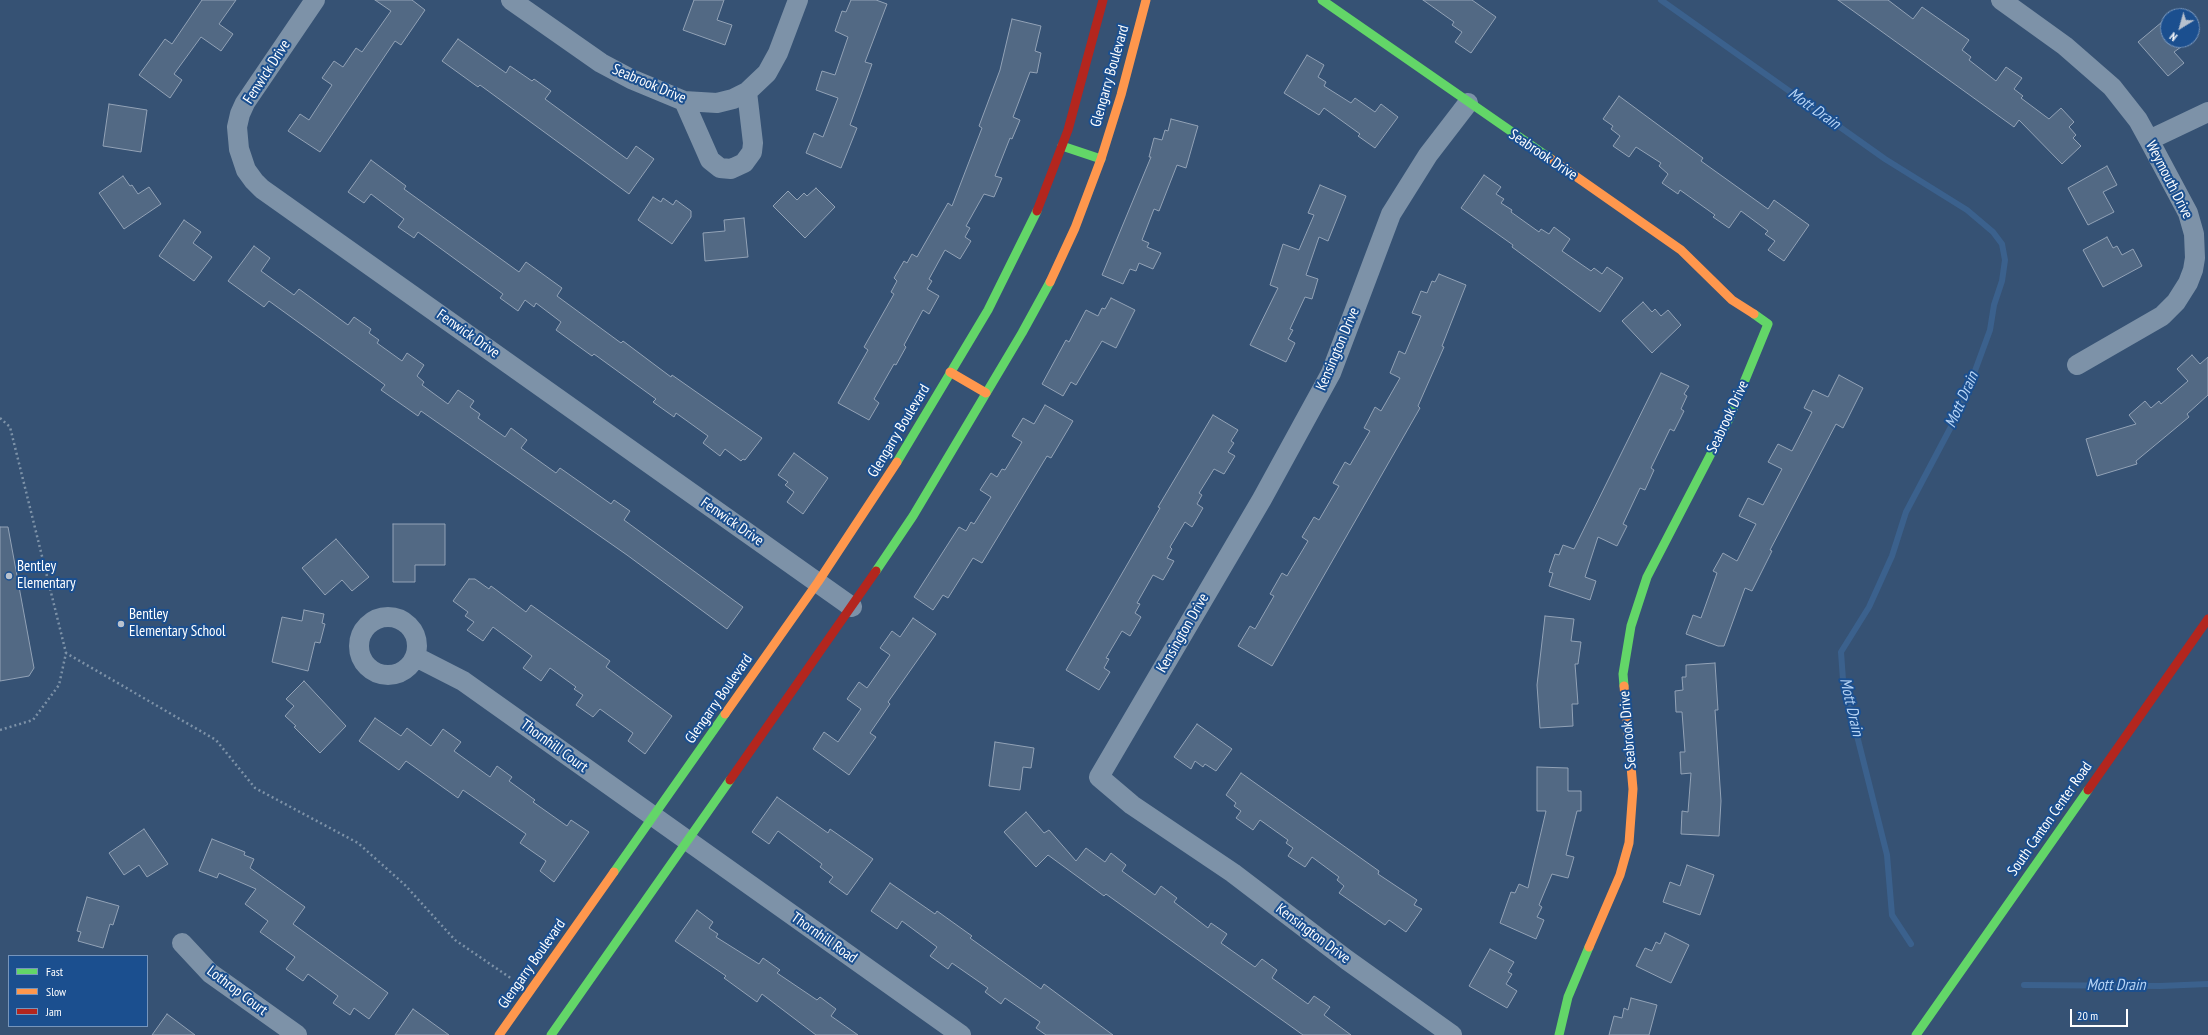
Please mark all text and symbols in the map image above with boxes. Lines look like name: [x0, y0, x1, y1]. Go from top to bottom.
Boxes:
north arrow: [2160, 8, 2200, 48]
street label: Glengarry Boulevard: [1087, 23, 1133, 129]
text: N: [2167, 29, 2180, 44]
street label: Fenwick Drive: [240, 37, 294, 107]
street label: Seabrook Drive: [609, 60, 689, 108]
water label: Mott Drain: [1784, 84, 1844, 134]
street label: Seabrook Drive: [1505, 126, 1581, 184]
street label: Weymouth Drive: [2142, 138, 2196, 222]
street label: Kensington Drive: [1312, 305, 1364, 393]
street label: Fenwick Drive: [433, 306, 503, 362]
water label: Mott Drain: [1941, 369, 1983, 431]
street label: Seabrook Drive: [1703, 378, 1753, 456]
street label: Glengarry Boulevard: [864, 381, 934, 481]
street label: Fenwick Drive: [697, 494, 767, 550]
place label: Bentley Elementary: [17, 558, 76, 593]
marker: Bentley Elementary: [4, 571, 14, 581]
street label: Kensington Drive: [1153, 590, 1213, 676]
place label: Bentley Elementary School: [129, 606, 226, 641]
marker: Bentley Elementary School: [116, 619, 126, 629]
street label: Glengarry Boulevard: [681, 651, 757, 747]
water label: Mott Drain: [1835, 676, 1867, 738]
street label: Seabrook Drive: [1616, 690, 1640, 770]
street label: Thornhill Court: [517, 716, 591, 776]
street label: South Canton Center Road: [2004, 758, 2096, 880]
street label: Kensington Drive: [1272, 900, 1354, 968]
street label: Thornhill Road: [788, 909, 860, 967]
street label: Glengarry Boulevard: [494, 916, 570, 1012]
legend: [8, 955, 148, 1027]
street label: Lothrop Court: [203, 962, 271, 1020]
text: Fast: [46, 964, 63, 979]
water label: Mott Drain: [2087, 975, 2145, 995]
text: Slow: [46, 984, 66, 999]
scale bar: [2072, 1001, 2130, 1027]
text: Jam: [46, 1004, 62, 1019]
text: 20 m: [2077, 1008, 2098, 1023]

